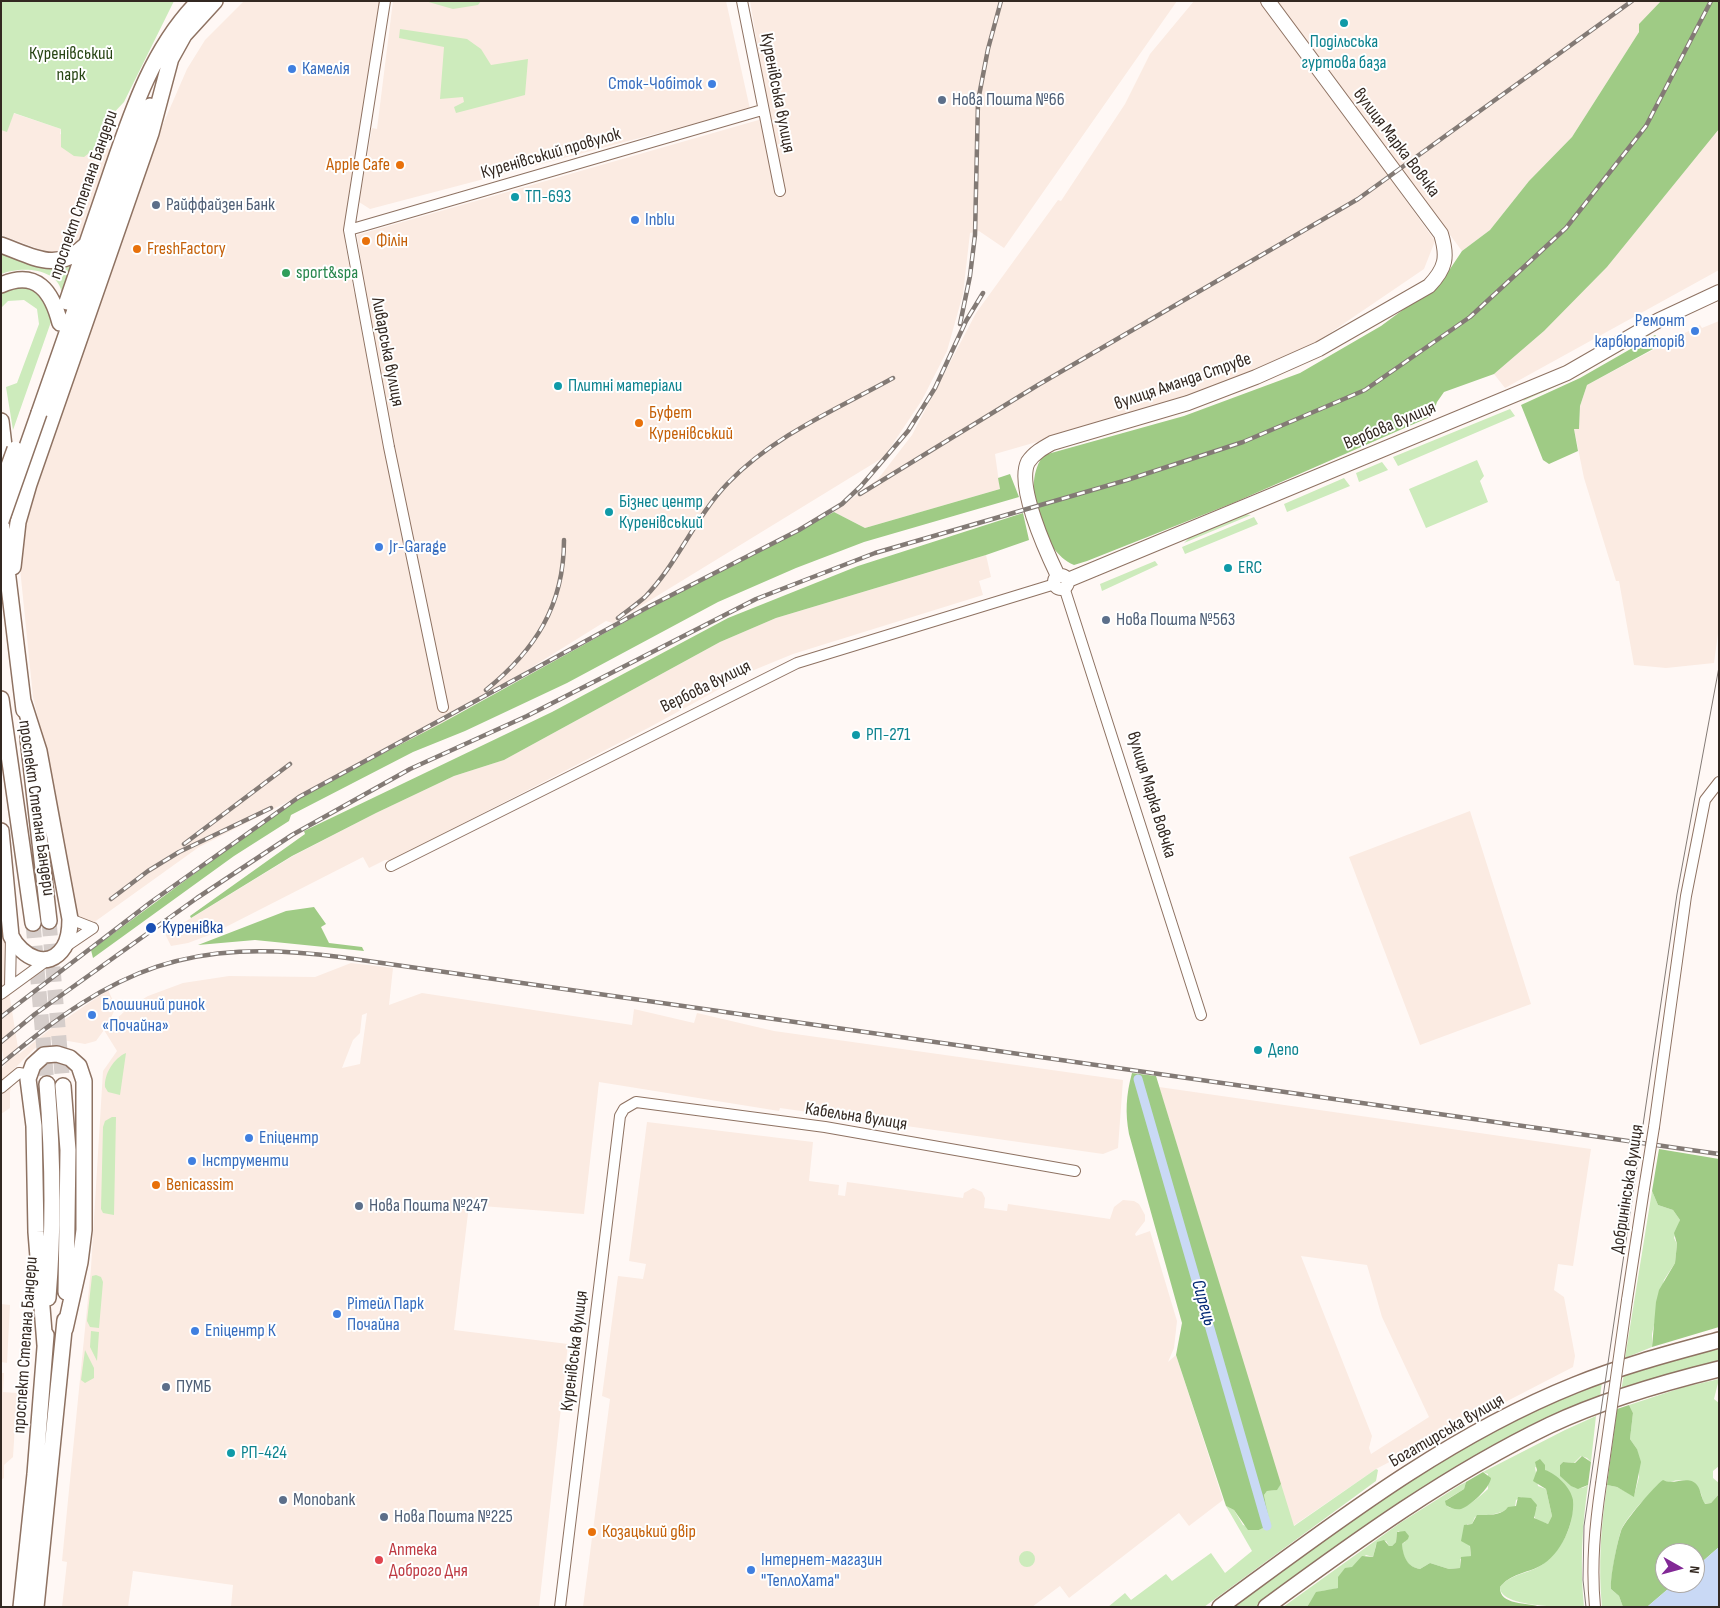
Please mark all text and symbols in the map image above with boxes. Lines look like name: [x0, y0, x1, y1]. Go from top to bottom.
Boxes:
marker: Подільська гуртова база: [1338, 17, 1350, 29]
street label: Куренівська вулиця: [755, 31, 799, 155]
place label: Подільська гуртова база: [1302, 31, 1386, 74]
park label: Куренівський парк: [29, 43, 113, 86]
place label: Камелія: [302, 58, 350, 80]
marker: Камелія: [286, 63, 298, 75]
place label: Сток-Чобіток: [608, 73, 702, 95]
marker: Сток-Чобіток: [706, 78, 718, 90]
street label: вулиця Марка Вовчка: [1348, 84, 1444, 202]
place label: Нова Пошта №66: [952, 89, 1065, 111]
marker: Нова Пошта №66: [936, 94, 948, 106]
street label: проспект Степана Бандери: [45, 108, 123, 282]
street label: Куренівський провулок: [479, 124, 623, 184]
place label: Apple Cafe: [326, 154, 390, 176]
marker: Apple Cafe: [394, 159, 406, 171]
place label: ТП-693: [525, 186, 571, 208]
marker: ТП-693: [509, 191, 521, 203]
place label: Райффайзен Банк: [166, 194, 275, 216]
marker: Райффайзен Банк: [150, 199, 162, 211]
place label: Inblu: [645, 209, 675, 231]
marker: Inblu: [629, 214, 641, 226]
place label: Філін: [376, 230, 408, 252]
marker: Філін: [360, 235, 372, 247]
place label: FreshFactory: [147, 238, 226, 260]
marker: FreshFactory: [131, 243, 143, 255]
place label: sport&spa: [296, 262, 358, 284]
marker: sport&spa: [280, 267, 292, 279]
street label: Ливарська вулиця: [366, 296, 408, 408]
place label: Ремонт карбюраторів: [1595, 310, 1685, 352]
marker: Ремонт карбюраторів: [1689, 325, 1701, 337]
street label: вулиця Аманда Струве: [1112, 349, 1254, 415]
place label: Плитні матеріали: [568, 375, 682, 397]
marker: Плитні матеріали: [552, 380, 564, 392]
street label: Вербова вулиця: [1341, 397, 1439, 455]
place label: Буфет Куренівський: [649, 402, 733, 444]
marker: Буфет Куренівський: [633, 417, 645, 429]
place label: Бізнес центр Куренівський: [619, 491, 703, 534]
marker: Бізнес центр Куренівський: [603, 506, 615, 518]
place label: Jr-Garage: [389, 536, 446, 558]
marker: Jr-Garage: [373, 541, 385, 553]
place label: ERC: [1238, 557, 1262, 579]
marker: ERC: [1222, 562, 1234, 574]
place label: Нова Пошта №563: [1116, 609, 1235, 631]
marker: Нова Пошта №563: [1100, 614, 1112, 626]
street label: Вербова вулиця: [657, 656, 755, 718]
street label: проспект Степана Бандери: [13, 719, 59, 897]
place label: РП-271: [866, 724, 910, 746]
marker: РП-271: [850, 729, 862, 741]
street label: вулиця Марка Вовчка: [1122, 729, 1180, 861]
place label: Куренівка: [162, 917, 223, 939]
marker: Куренівка: [144, 921, 158, 935]
place label: Блошиний ринок «Почайна»: [102, 994, 205, 1036]
marker: Блошиний ринок «Почайна»: [86, 1009, 98, 1021]
place label: Депо: [1268, 1039, 1299, 1061]
marker: Депо: [1252, 1044, 1264, 1056]
street label: Кабельна вулиця: [803, 1098, 909, 1136]
street label: Добринінська вулиця: [1607, 1123, 1649, 1255]
place label: Епіцентр: [259, 1127, 319, 1149]
marker: Епіцентр: [243, 1132, 255, 1144]
place label: Інструменти: [202, 1150, 289, 1172]
marker: Інструменти: [186, 1155, 198, 1167]
place label: Benicassim: [166, 1174, 234, 1196]
marker: Benicassim: [150, 1179, 162, 1191]
place label: Нова Пошта №247: [369, 1195, 488, 1217]
marker: Нова Пошта №247: [353, 1200, 365, 1212]
street label: проспект Степана Бандери: [9, 1256, 43, 1434]
water label: Сирець: [1186, 1277, 1220, 1329]
street label: Куренівська вулиця: [557, 1289, 593, 1413]
place label: Рітейл Парк Почайна: [347, 1293, 424, 1336]
marker: Рітейл Парк Почайна: [331, 1308, 343, 1320]
place label: Епіцентр К: [205, 1320, 276, 1342]
marker: Епіцентр К: [189, 1325, 201, 1337]
place label: ПУМБ: [176, 1376, 211, 1398]
marker: ПУМБ: [160, 1381, 172, 1393]
street label: Богатирська вулиця: [1386, 1389, 1508, 1473]
place label: РП-424: [241, 1442, 287, 1464]
marker: РП-424: [225, 1447, 237, 1459]
place label: Monobank: [293, 1489, 355, 1511]
marker: Monobank: [277, 1494, 289, 1506]
place label: Нова Пошта №225: [394, 1506, 513, 1528]
marker: Нова Пошта №225: [378, 1511, 390, 1523]
place label: Козацький двір: [602, 1521, 696, 1543]
marker: Козацький двір: [586, 1526, 598, 1538]
place label: Аптека Доброго Дня: [389, 1539, 468, 1582]
north arrow: [1655, 1543, 1705, 1593]
place label: Інтернет-магазин "ТеплоХата": [761, 1549, 882, 1592]
marker: Аптека Доброго Дня: [373, 1554, 385, 1566]
marker: Інтернет-магазин "ТеплоХата": [745, 1564, 757, 1576]
text: N: [1686, 1565, 1703, 1575]

